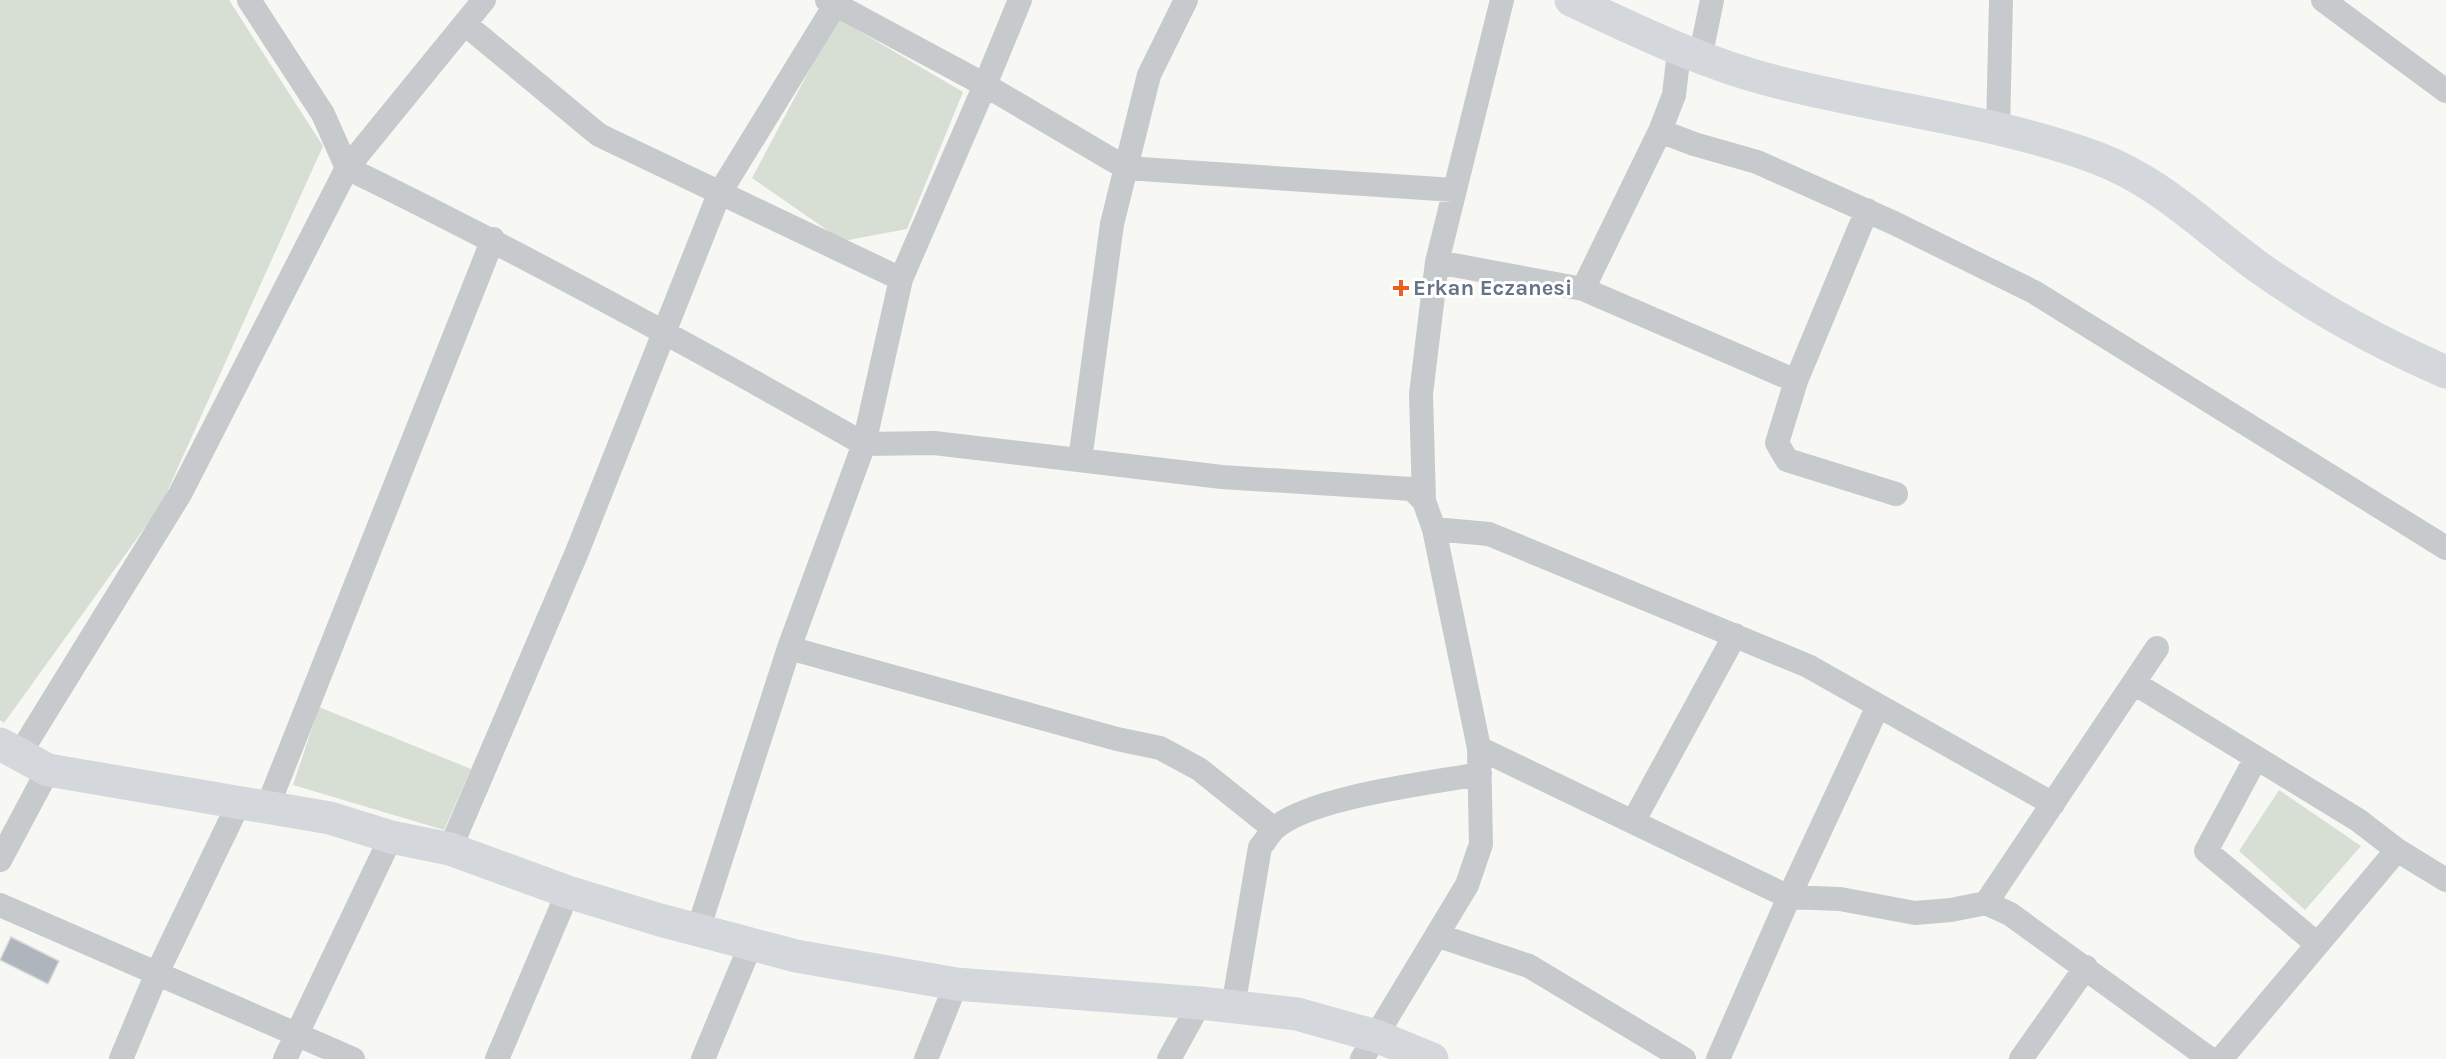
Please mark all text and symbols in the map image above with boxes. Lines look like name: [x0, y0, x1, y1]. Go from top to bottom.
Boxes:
place label: Erkan Eczanesi: [1413, 275, 1572, 301]
marker: Erkan Eczanesi: [1394, 281, 1408, 295]

